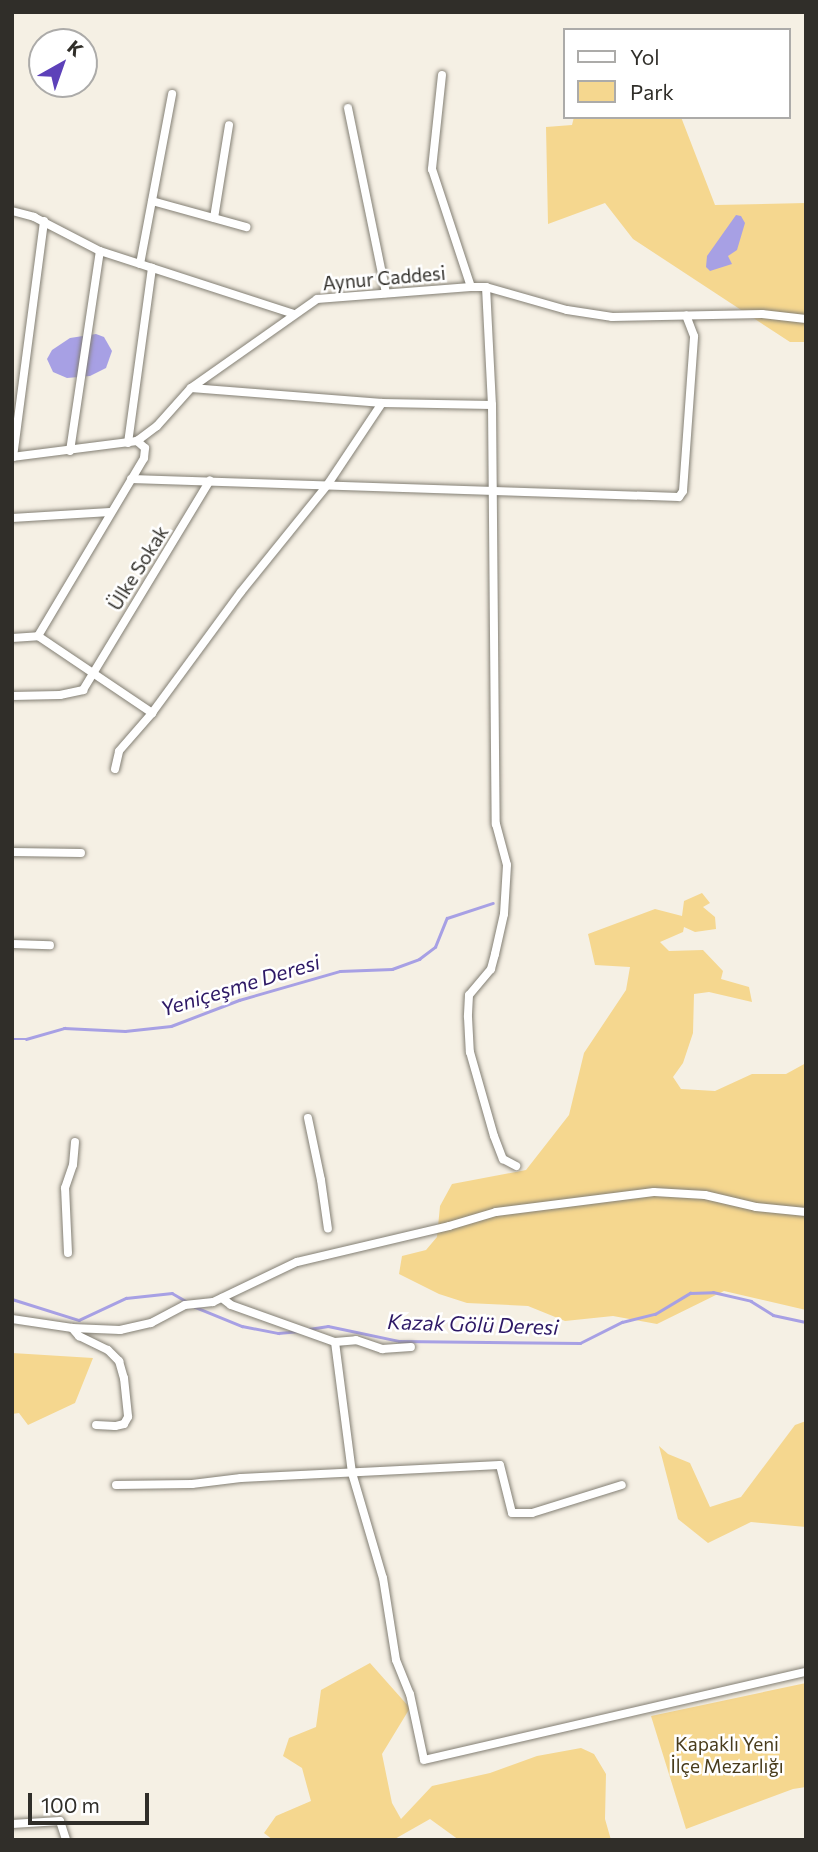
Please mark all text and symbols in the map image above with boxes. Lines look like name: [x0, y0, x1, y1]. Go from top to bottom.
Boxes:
north arrow: [28, 28, 98, 98]
legend: [562, 28, 790, 119]
text: K: [63, 35, 88, 61]
text: Yol: [630, 44, 660, 69]
text: Park: [630, 79, 674, 104]
street label: Aynur Caddesi: [322, 261, 446, 295]
street label: Ülke Sokak: [103, 522, 173, 614]
water label: Yeniçeşme Deresi: [157, 949, 323, 1021]
water label: Kazak Gölü Deresi: [387, 1308, 559, 1340]
park label: Kapaklı Yeni İlçe Mezarlığı: [670, 1733, 784, 1777]
scale bar: [32, 1778, 152, 1822]
text: 100 m: [41, 1792, 100, 1817]

